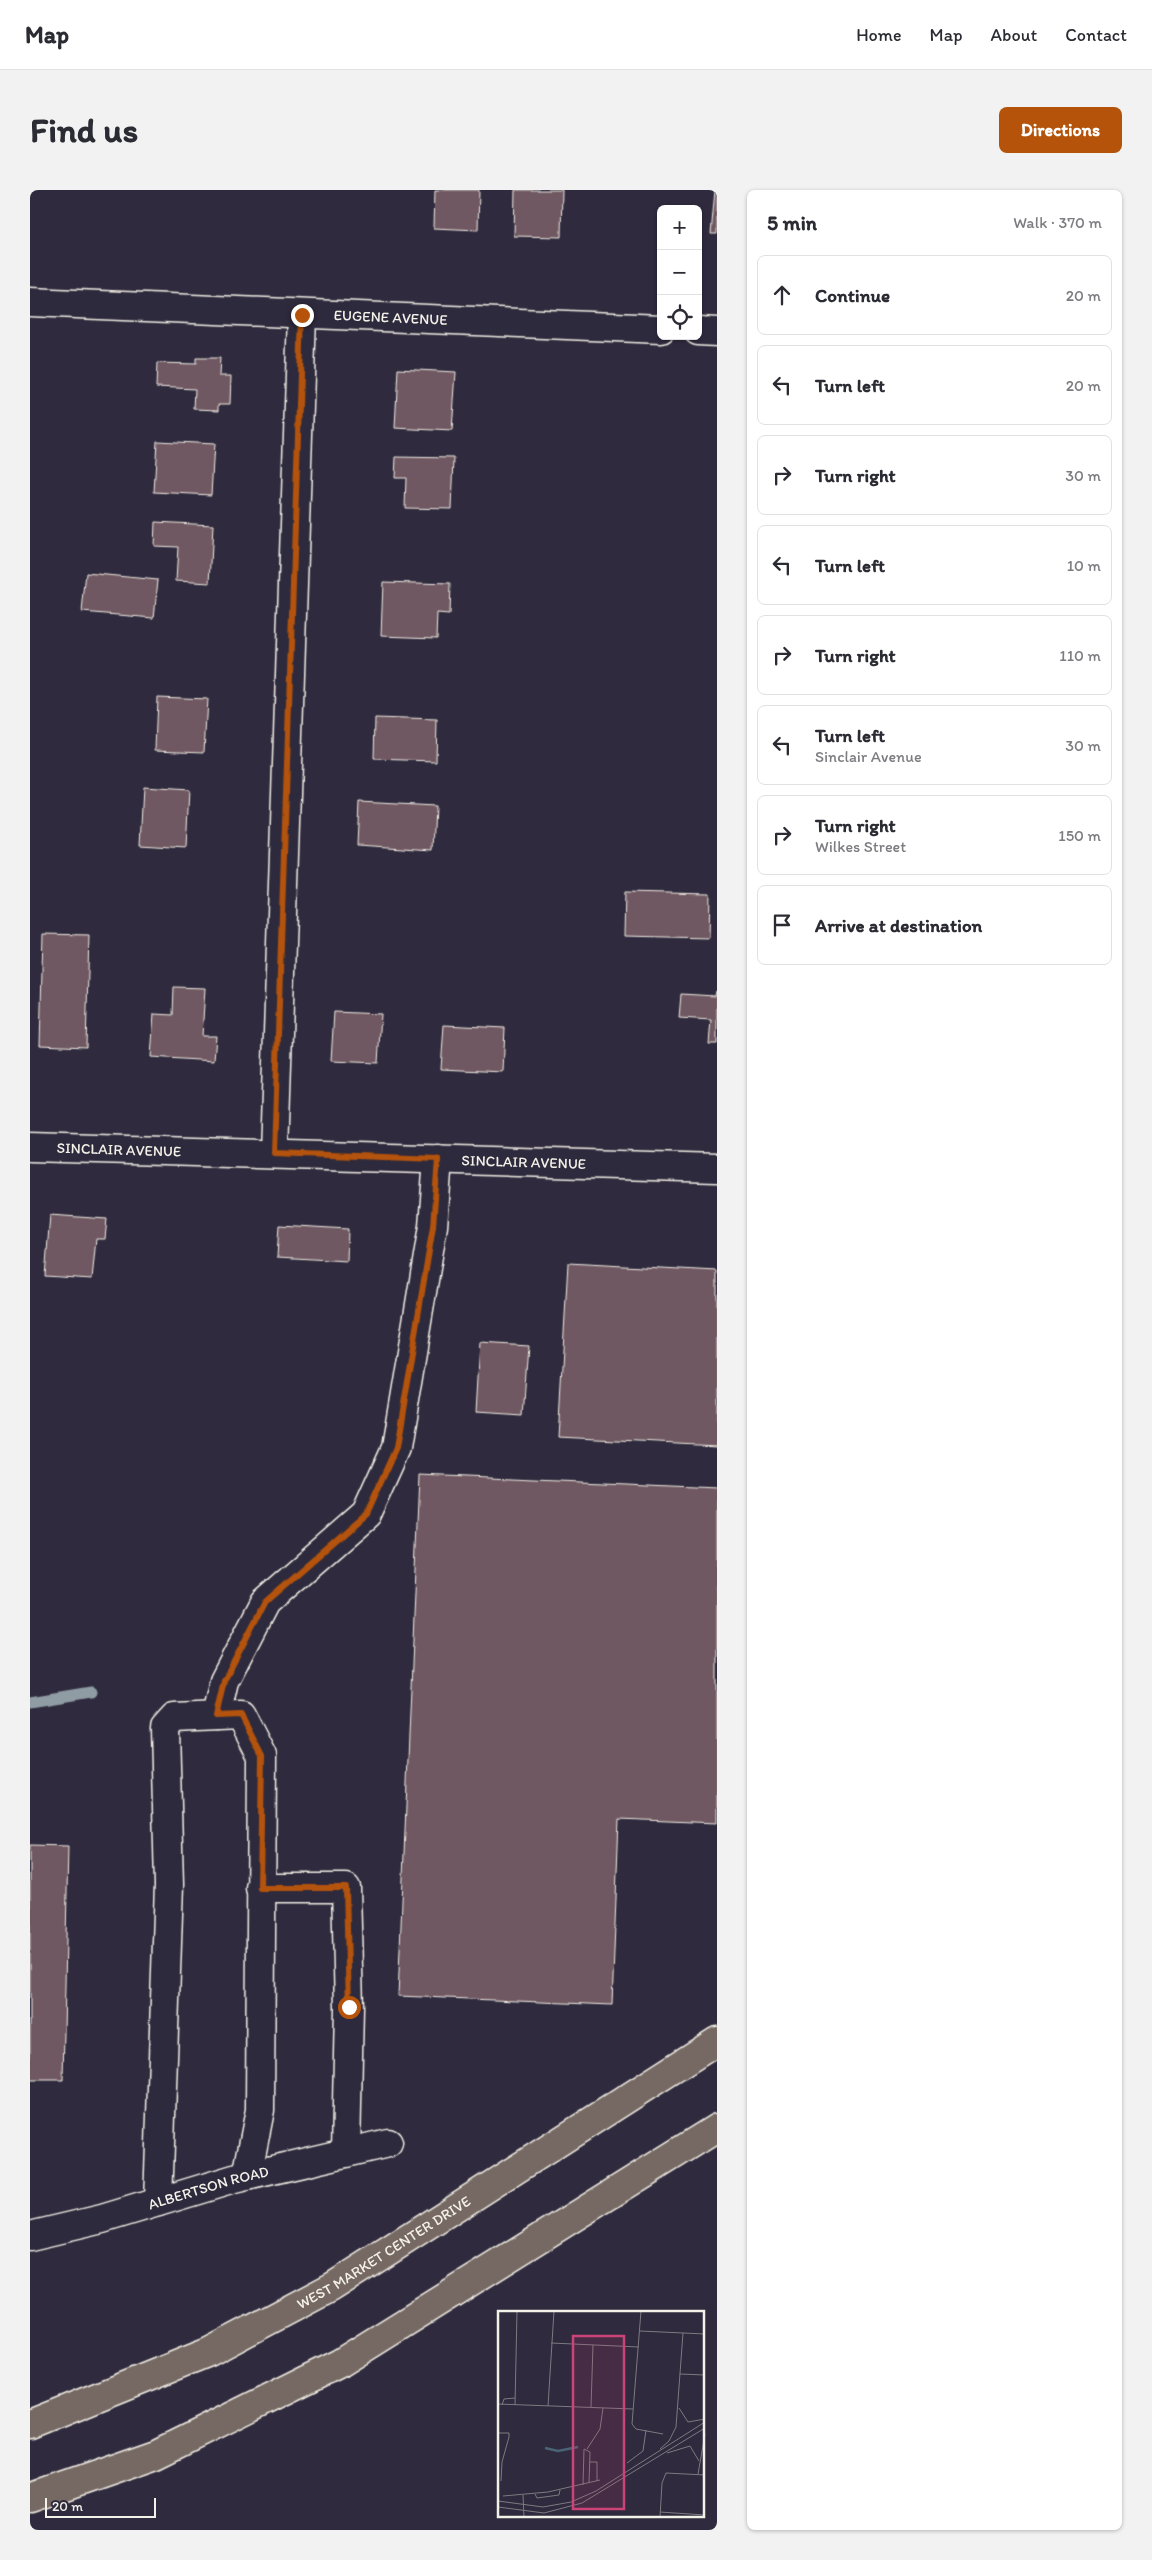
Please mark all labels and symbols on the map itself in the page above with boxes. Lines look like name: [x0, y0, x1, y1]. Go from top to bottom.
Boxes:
route end: [291, 304, 314, 327]
street label: EUGENE AVENUE: [333, 306, 448, 329]
street label: SINCLAIR AVENUE: [56, 1139, 181, 1161]
street label: SINCLAIR AVENUE: [461, 1151, 586, 1173]
route start: [338, 1996, 361, 2019]
street label: ALBERTSON ROAD: [146, 2162, 271, 2213]
street label: WEST MARKET CENTER DRIVE: [294, 2192, 474, 2313]
inset map: [498, 2311, 704, 2518]
scale bar: [45, 2495, 156, 2518]

